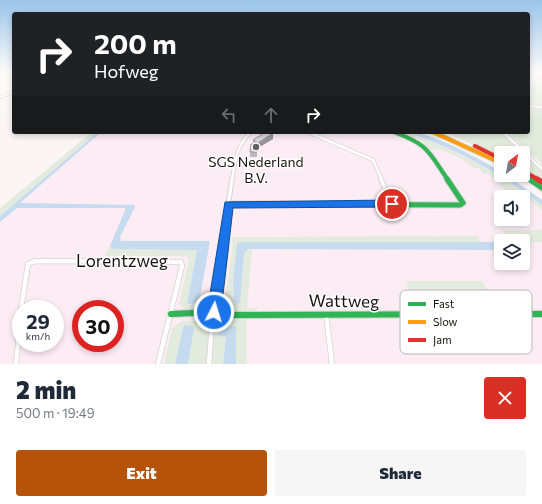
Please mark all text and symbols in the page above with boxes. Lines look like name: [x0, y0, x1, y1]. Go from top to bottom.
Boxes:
text: 200 m: [94, 26, 177, 60]
icon: right: [28, 28, 80, 80]
text: Hofweg: [94, 60, 159, 82]
icon: left: [218, 104, 240, 126]
icon: ahead: [260, 104, 282, 126]
icon: right: [302, 104, 324, 126]
marker: SGS Nederland B.V.: [251, 142, 261, 152]
north arrow: [494, 146, 530, 182]
map controls: [494, 146, 530, 270]
place label: SGS Nederland B.V.: [208, 153, 304, 186]
pin: [375, 187, 409, 221]
button: sound: [494, 190, 530, 226]
icon: arrive: [381, 193, 403, 215]
button: layers: [494, 234, 530, 270]
street label: Lorentzweg: [76, 250, 168, 271]
street label: Wattweg: [308, 289, 380, 312]
legend: [400, 290, 532, 354]
position arrow: [193, 291, 235, 333]
text: Fast: [433, 297, 455, 310]
speed limit sign: 30: [72, 300, 124, 352]
text: 29: [26, 309, 50, 333]
text: Slow: [433, 315, 458, 328]
text: km/h: [26, 330, 50, 342]
text: Jam: [433, 333, 452, 347]
text: 2 min: [16, 375, 76, 404]
button: close: [484, 377, 526, 419]
text: 500 m · 19:49: [16, 405, 95, 421]
button: Exit: [16, 450, 267, 496]
button: Share: [275, 450, 526, 496]

